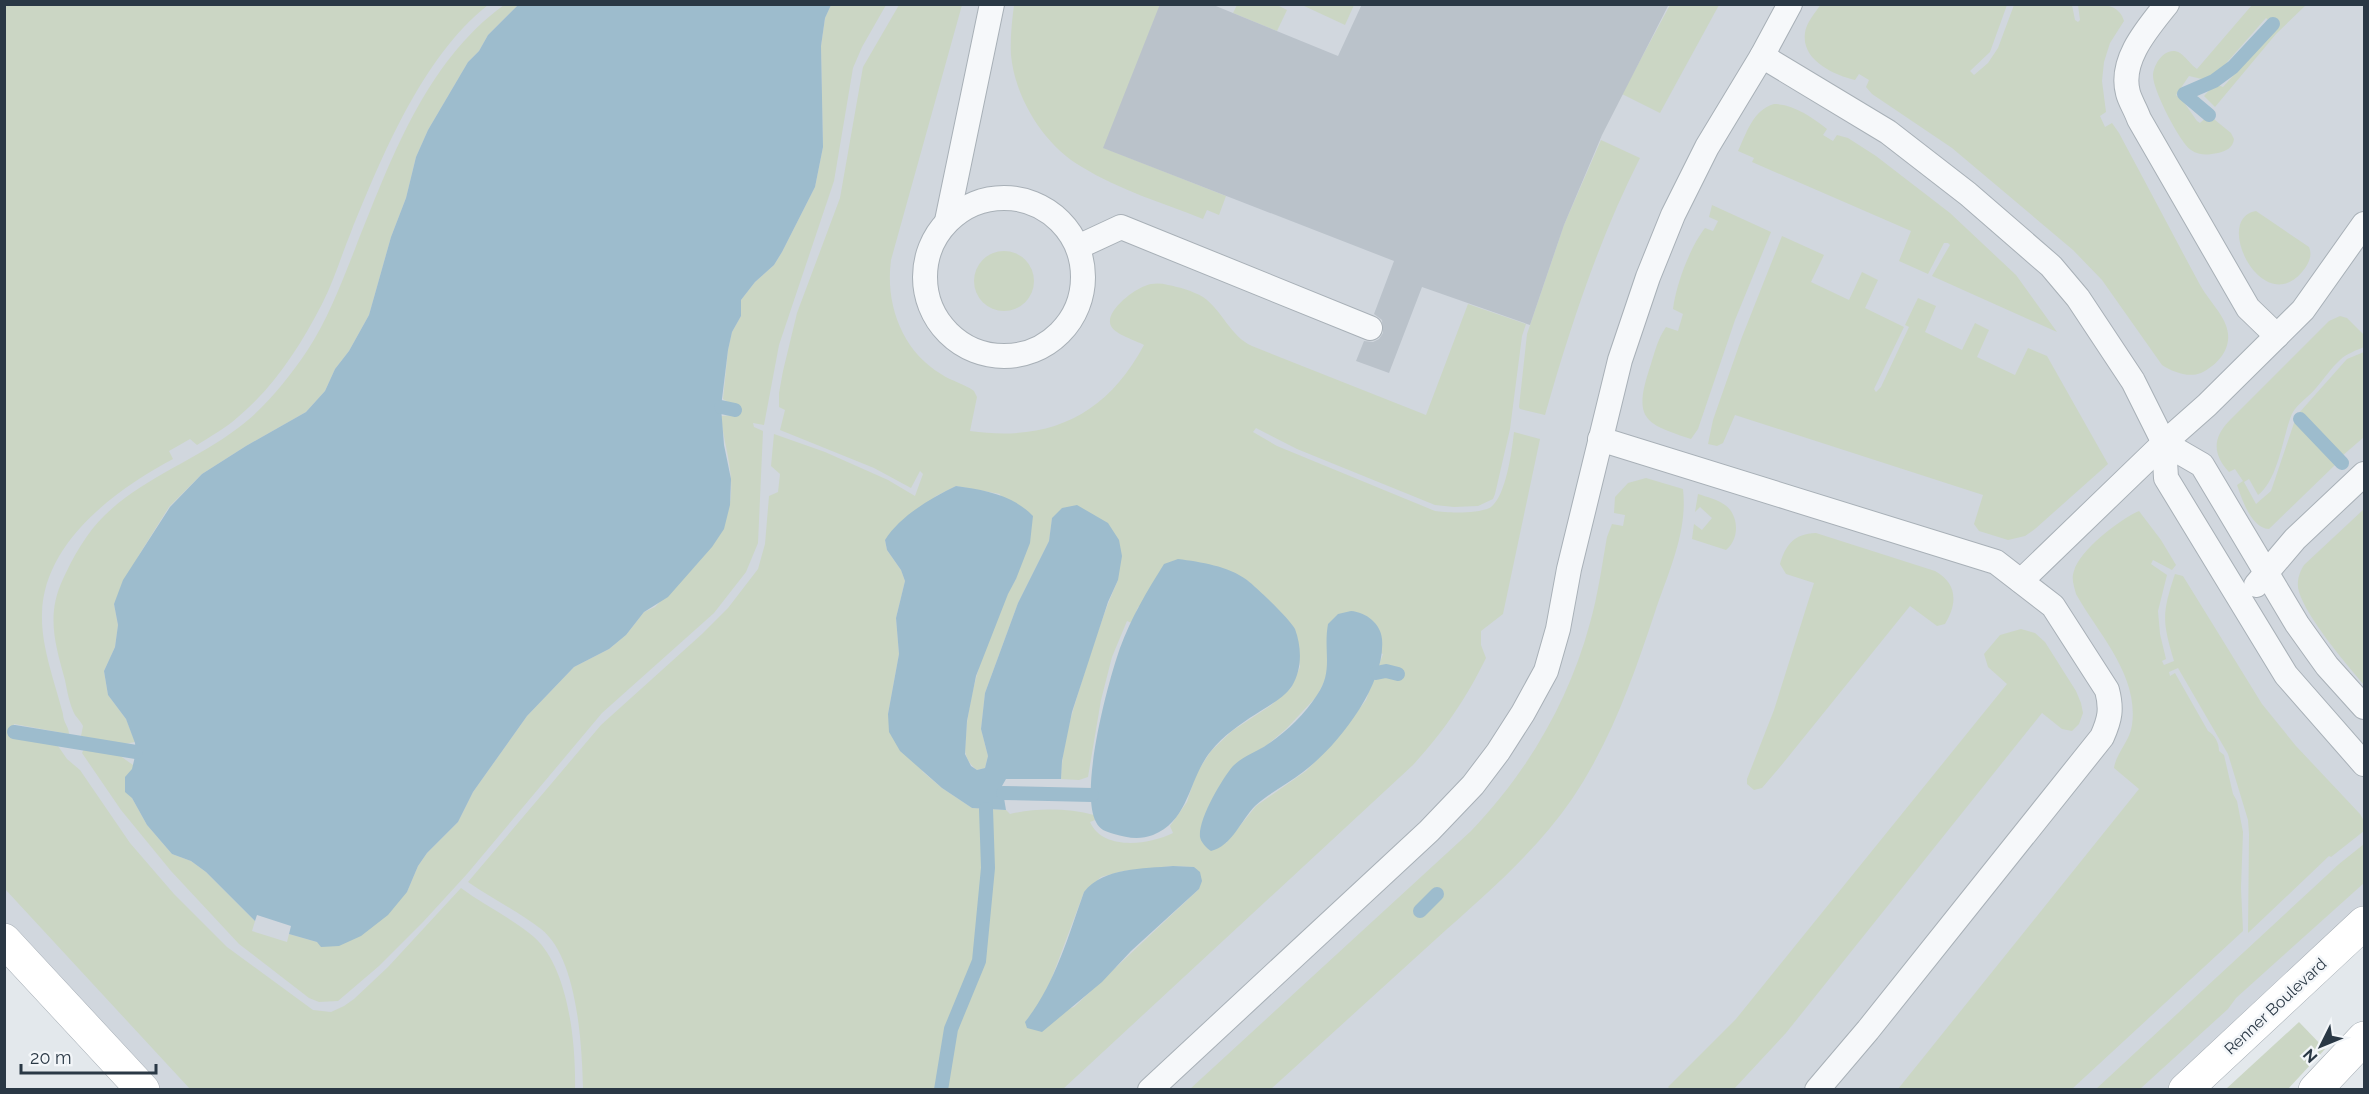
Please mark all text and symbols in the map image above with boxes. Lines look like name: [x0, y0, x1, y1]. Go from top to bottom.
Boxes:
street label: Renner Boulevard: [2220, 954, 2330, 1059]
north arrow: [2291, 1016, 2351, 1076]
scale bar: [21, 1037, 156, 1075]
text: N: [2299, 1045, 2322, 1067]
text: 20 m: [30, 1047, 72, 1068]

